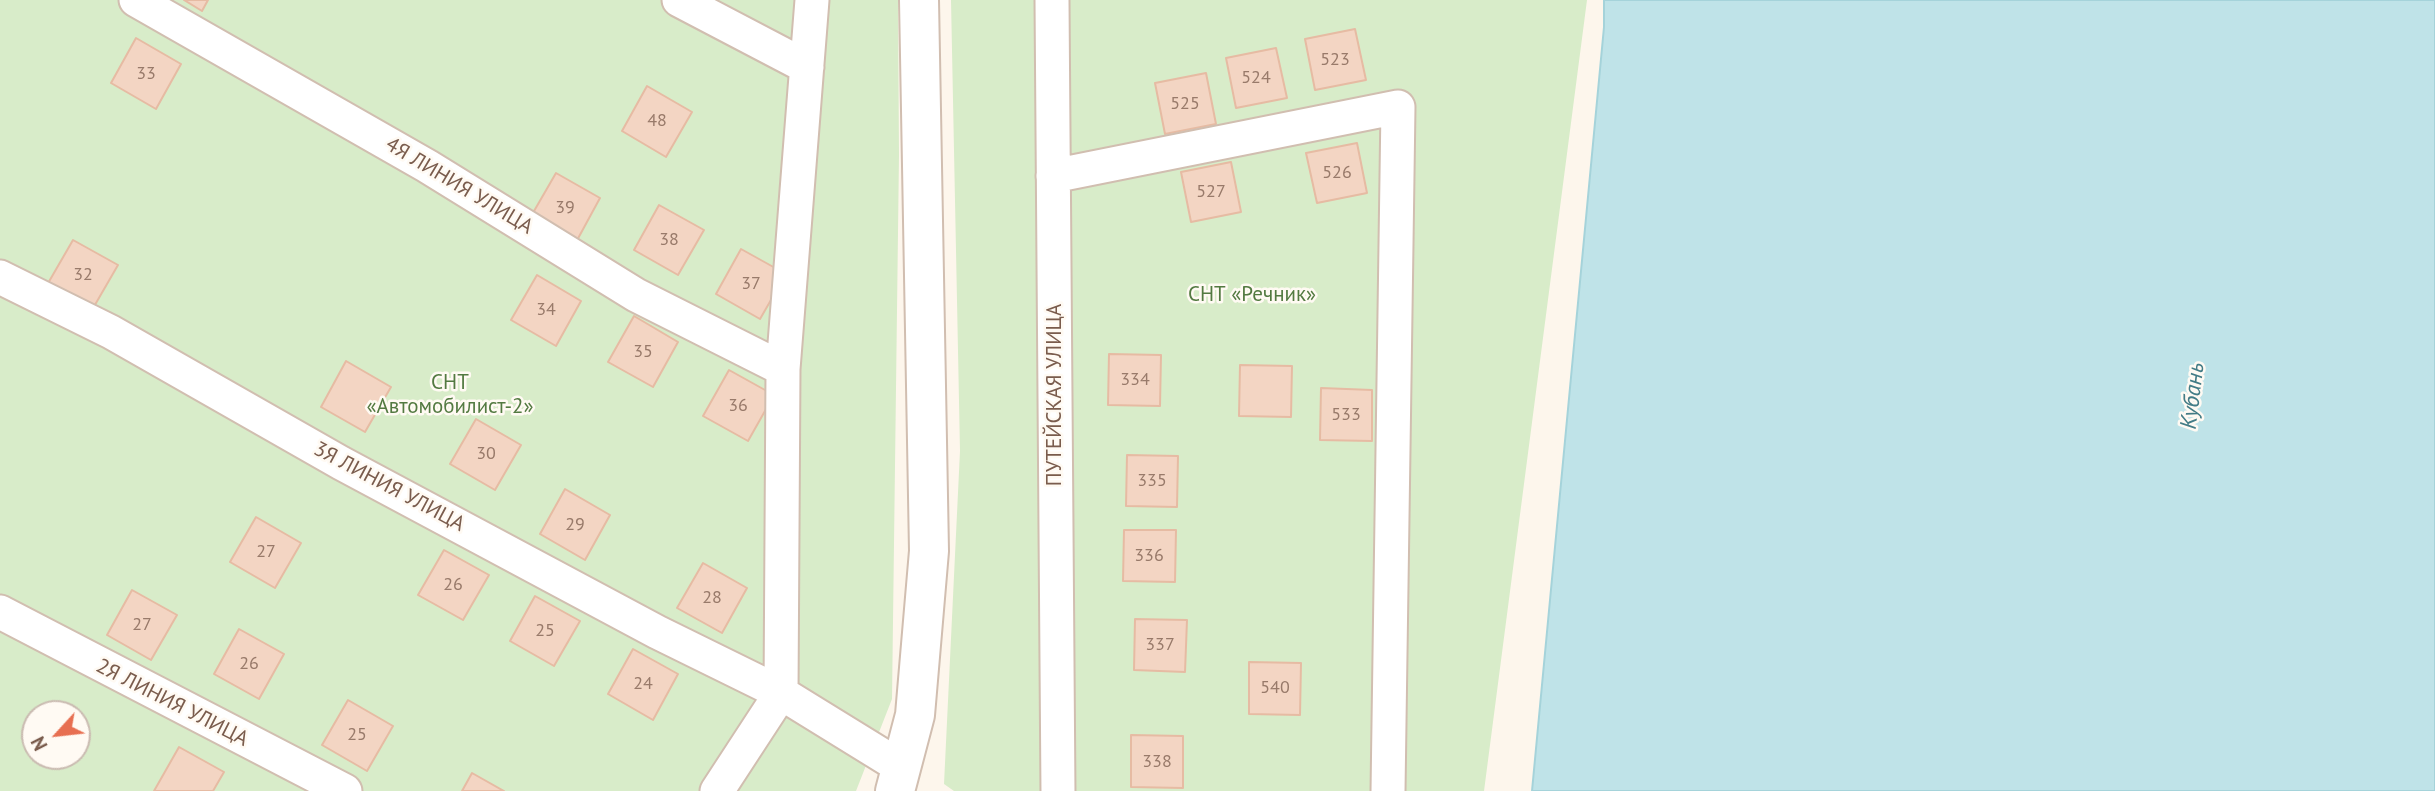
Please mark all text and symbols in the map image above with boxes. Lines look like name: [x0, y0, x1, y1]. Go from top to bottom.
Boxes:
house number: 523: [1320, 49, 1350, 71]
house number: 33: [136, 63, 156, 85]
house number: 524: [1241, 67, 1271, 89]
house number: 525: [1170, 93, 1200, 115]
house number: 48: [647, 110, 667, 132]
street label: 4Я ЛИНИЯ УЛИЦА: [381, 132, 537, 240]
house number: 526: [1322, 162, 1352, 184]
house number: 527: [1196, 181, 1226, 203]
house number: 39: [555, 197, 575, 219]
house number: 38: [659, 229, 679, 251]
house number: 32: [73, 264, 93, 286]
house number: 37: [741, 273, 761, 295]
park label: СНТ «Речник»: [1188, 282, 1316, 308]
house number: 34: [536, 299, 556, 321]
street label: ПУТЕЙСКАЯ УЛИЦА: [1042, 304, 1068, 486]
house number: 35: [633, 341, 653, 363]
water label: Кубань: [2175, 361, 2211, 431]
house number: 334: [1120, 369, 1150, 391]
park label: СНТ «Автомобилист-2»: [366, 370, 534, 420]
house number: 36: [728, 395, 748, 417]
house number: 533: [1331, 404, 1361, 426]
street label: 3Я ЛИНИЯ УЛИЦА: [309, 437, 469, 537]
house number: 30: [476, 443, 496, 465]
house number: 335: [1137, 470, 1167, 492]
house number: 29: [565, 514, 585, 536]
house number: 27: [256, 541, 276, 563]
house number: 336: [1134, 545, 1164, 567]
house number: 26: [443, 574, 463, 596]
house number: 28: [702, 587, 722, 609]
house number: 27: [132, 614, 152, 636]
house number: 25: [535, 620, 555, 642]
house number: 337: [1145, 634, 1175, 656]
house number: 26: [239, 653, 259, 675]
street label: 2Я ЛИНИЯ УЛИЦА: [92, 654, 252, 752]
house number: 24: [633, 673, 653, 695]
house number: 540: [1260, 677, 1290, 699]
north arrow: [21, 700, 91, 770]
house number: 25: [347, 724, 367, 746]
text: N: [26, 733, 53, 755]
house number: 338: [1142, 751, 1172, 773]

